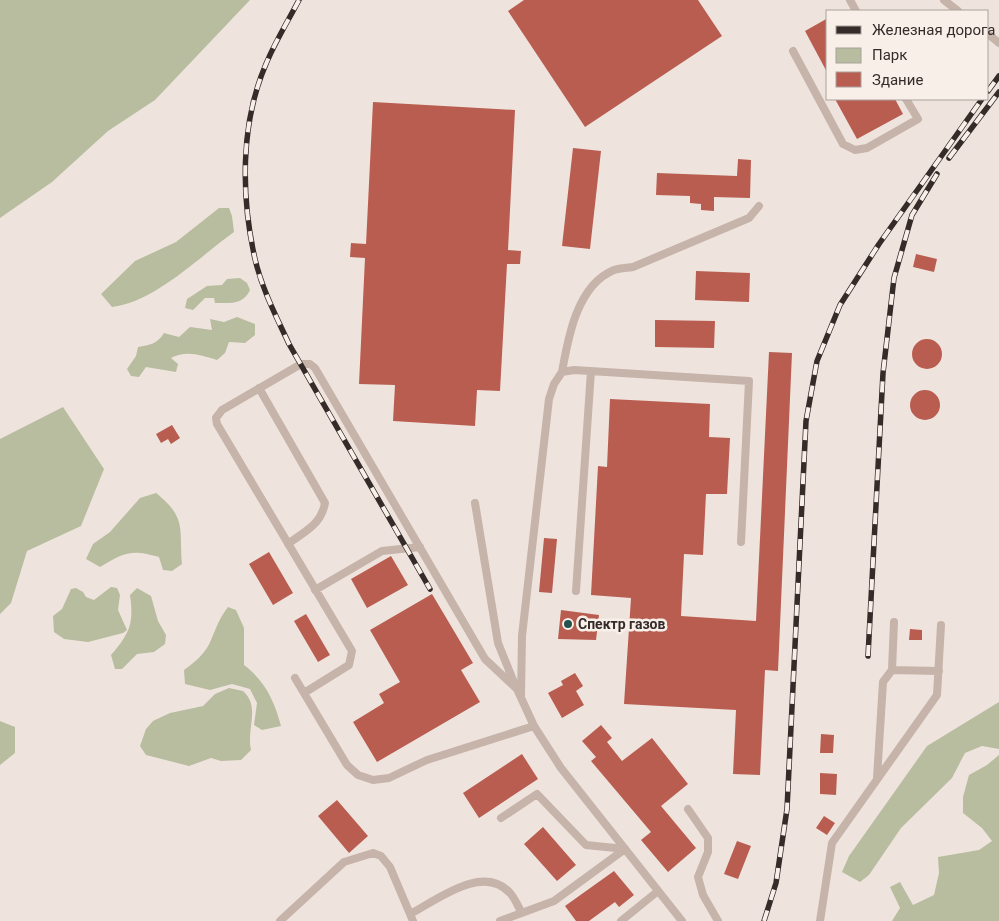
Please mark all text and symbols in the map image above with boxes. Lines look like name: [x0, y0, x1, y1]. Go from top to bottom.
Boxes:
legend: [826, 10, 989, 100]
text: Железная дорога: [872, 21, 995, 39]
text: Парк: [872, 46, 907, 64]
text: Здание: [872, 71, 923, 89]
place label: Спектр газов: [578, 616, 665, 632]
marker: Спектр газов: [562, 618, 574, 630]

